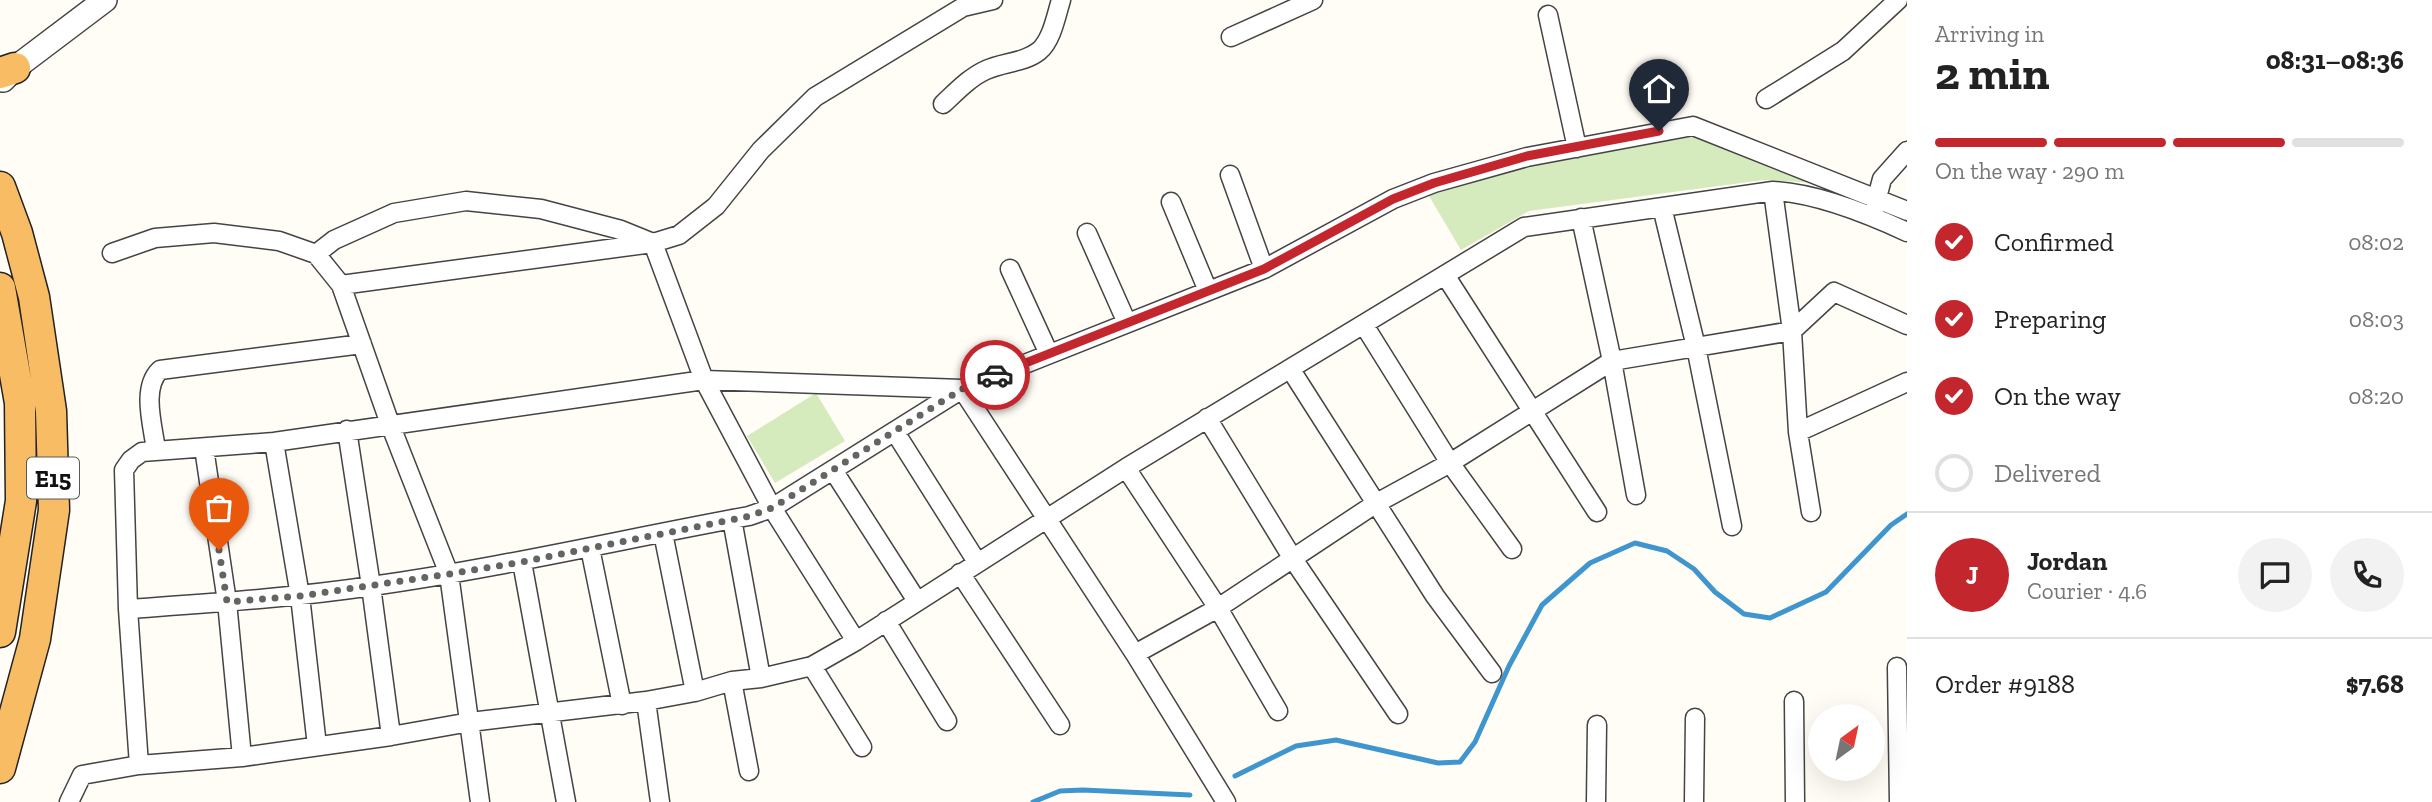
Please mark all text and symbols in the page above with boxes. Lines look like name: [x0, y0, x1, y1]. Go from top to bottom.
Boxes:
text: Arriving in: [1935, 20, 2044, 48]
text: 08:31–08:36: [2266, 44, 2404, 76]
text: 2 min: [1935, 46, 2050, 101]
pin: [1629, 59, 1689, 131]
icon: home: [1640, 70, 1678, 108]
text: On the way · 290 m: [1935, 157, 2124, 185]
icon: check: [1935, 223, 1973, 261]
text: Confirmed: [1994, 226, 2114, 258]
text: 08:02: [2348, 228, 2404, 256]
icon: check: [1935, 300, 1973, 338]
text: Preparing: [1994, 303, 2106, 335]
text: 08:03: [2349, 305, 2404, 333]
courier: [960, 340, 1030, 410]
icon: car: [976, 356, 1014, 394]
icon: check: [1935, 377, 1973, 415]
text: On the way: [1994, 380, 2121, 412]
text: 08:20: [2348, 382, 2404, 410]
text: Delivered: [1994, 457, 2101, 489]
road number: E15: [27, 458, 79, 499]
pin: [189, 478, 249, 550]
icon: bag: [200, 489, 238, 527]
button: chat: [2238, 538, 2312, 612]
button: phone: [2330, 538, 2404, 612]
text: Jordan: [2027, 545, 2107, 577]
text: J: [1966, 559, 1978, 591]
text: Courier · 4.6: [2027, 577, 2147, 605]
text: Order #9188: [1935, 668, 2075, 700]
text: $7.68: [2346, 668, 2404, 700]
north arrow: [1808, 704, 1885, 780]
map controls: [1808, 704, 1885, 781]

